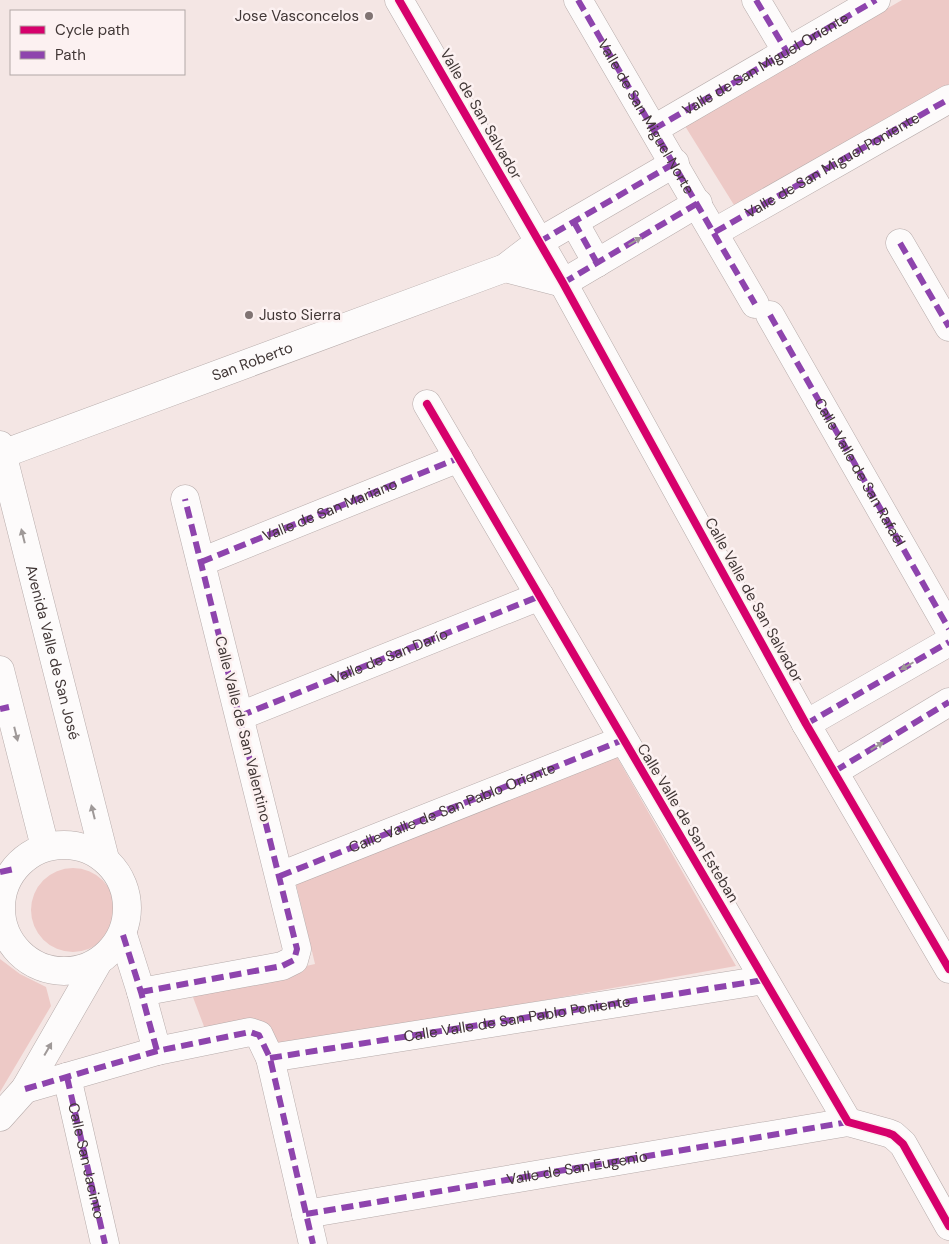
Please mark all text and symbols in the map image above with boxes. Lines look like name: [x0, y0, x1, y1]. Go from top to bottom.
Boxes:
place label: Jose Vasconcelos: [235, 6, 359, 26]
street label: Valle de San Miguel Oriente: [679, 8, 852, 120]
legend: [10, 10, 185, 75]
marker: Jose Vasconcelos: [363, 10, 375, 22]
text: Cycle path: [55, 20, 130, 40]
street label: Valle de San Miguel Norte: [593, 35, 699, 198]
text: Path: [55, 45, 86, 65]
street label: Valle de San Salvador: [435, 45, 527, 183]
street label: Valle de San Miguel Poniente: [741, 108, 923, 223]
one-way arrow: [628, 236, 642, 245]
place label: Justo Sierra: [259, 305, 341, 325]
marker: Justo Sierra: [243, 309, 255, 321]
street label: San Roberto: [209, 337, 296, 386]
street label: Calle Valle de San Rafaél: [809, 394, 910, 550]
street label: Valle de San Mariano: [260, 474, 400, 546]
street label: Calle Valle de San Salvador: [700, 514, 808, 686]
one-way arrow: [19, 528, 27, 543]
street label: Avenida Valle de San José: [21, 563, 84, 742]
street label: Valle de San Darío: [328, 624, 451, 689]
street label: Calle Valle de San Valentino: [210, 634, 276, 824]
one-way arrow: [900, 662, 913, 671]
one-way arrow: [12, 727, 20, 742]
street label: Calle Valle de San Esteban: [633, 740, 743, 906]
one-way arrow: [870, 741, 883, 750]
street label: Calle Valle de San Pablo Oriente: [346, 758, 558, 858]
one-way arrow: [89, 804, 97, 820]
street label: Calle Valle de San Pablo Poniente: [402, 991, 632, 1047]
one-way arrow: [44, 1042, 52, 1057]
street label: Calle San Jacinto: [63, 1101, 109, 1221]
street label: Valle de San Eugenio: [505, 1146, 649, 1190]

